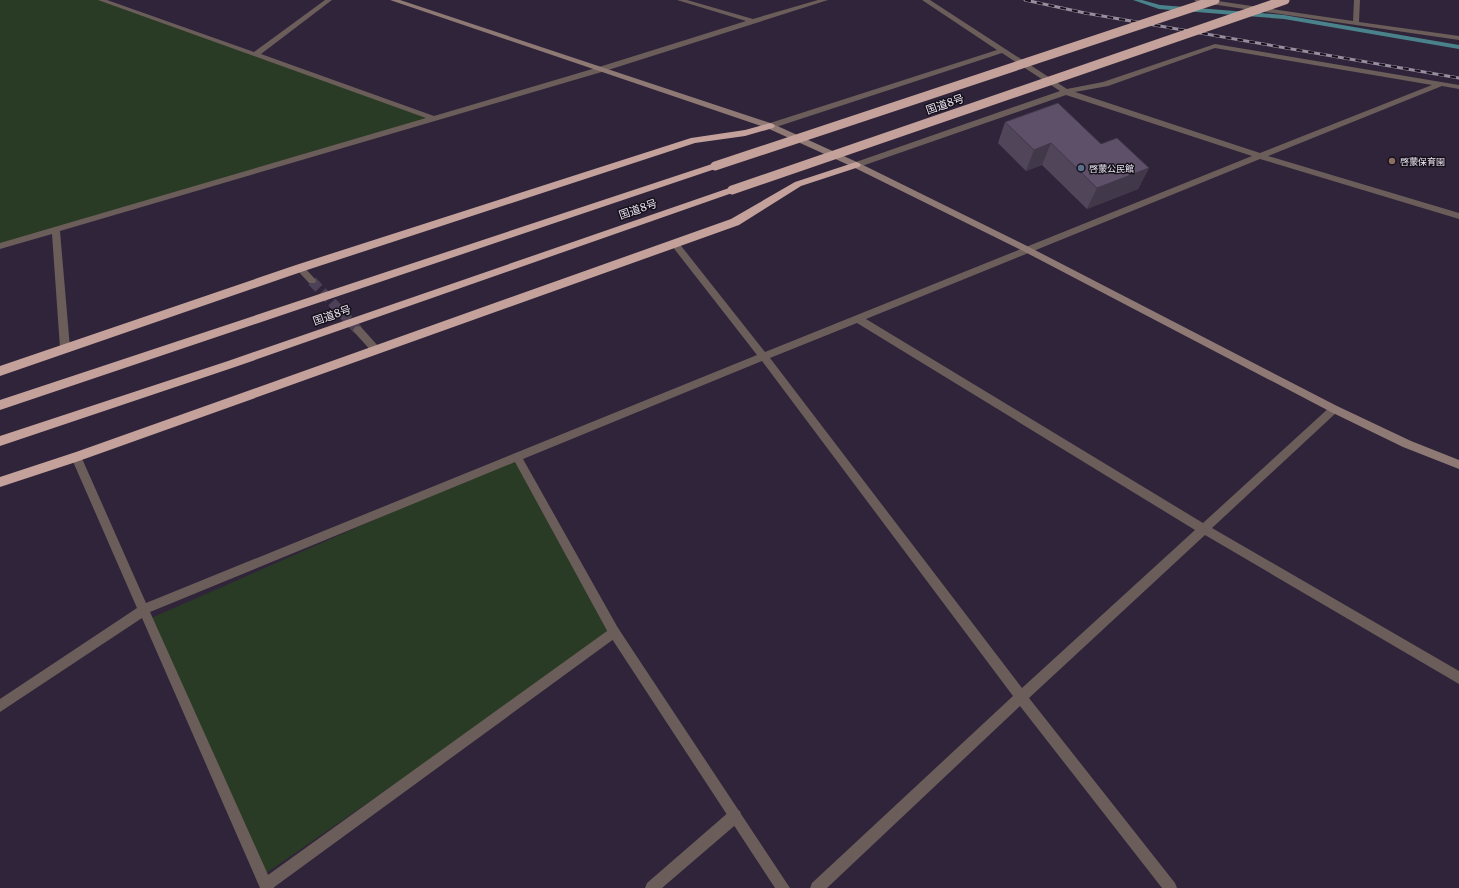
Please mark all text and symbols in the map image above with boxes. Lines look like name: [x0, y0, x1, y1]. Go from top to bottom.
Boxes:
street label: 国道8号: [924, 91, 966, 117]
marker: 啓蒙保育園: [1387, 156, 1397, 166]
place label: 啓蒙保育園: [1400, 156, 1445, 167]
marker: 啓蒙公民館: [1076, 163, 1086, 173]
place label: 啓蒙公民館: [1089, 163, 1134, 174]
street label: 国道8号: [617, 196, 659, 222]
street label: 国道8号: [311, 302, 353, 328]

